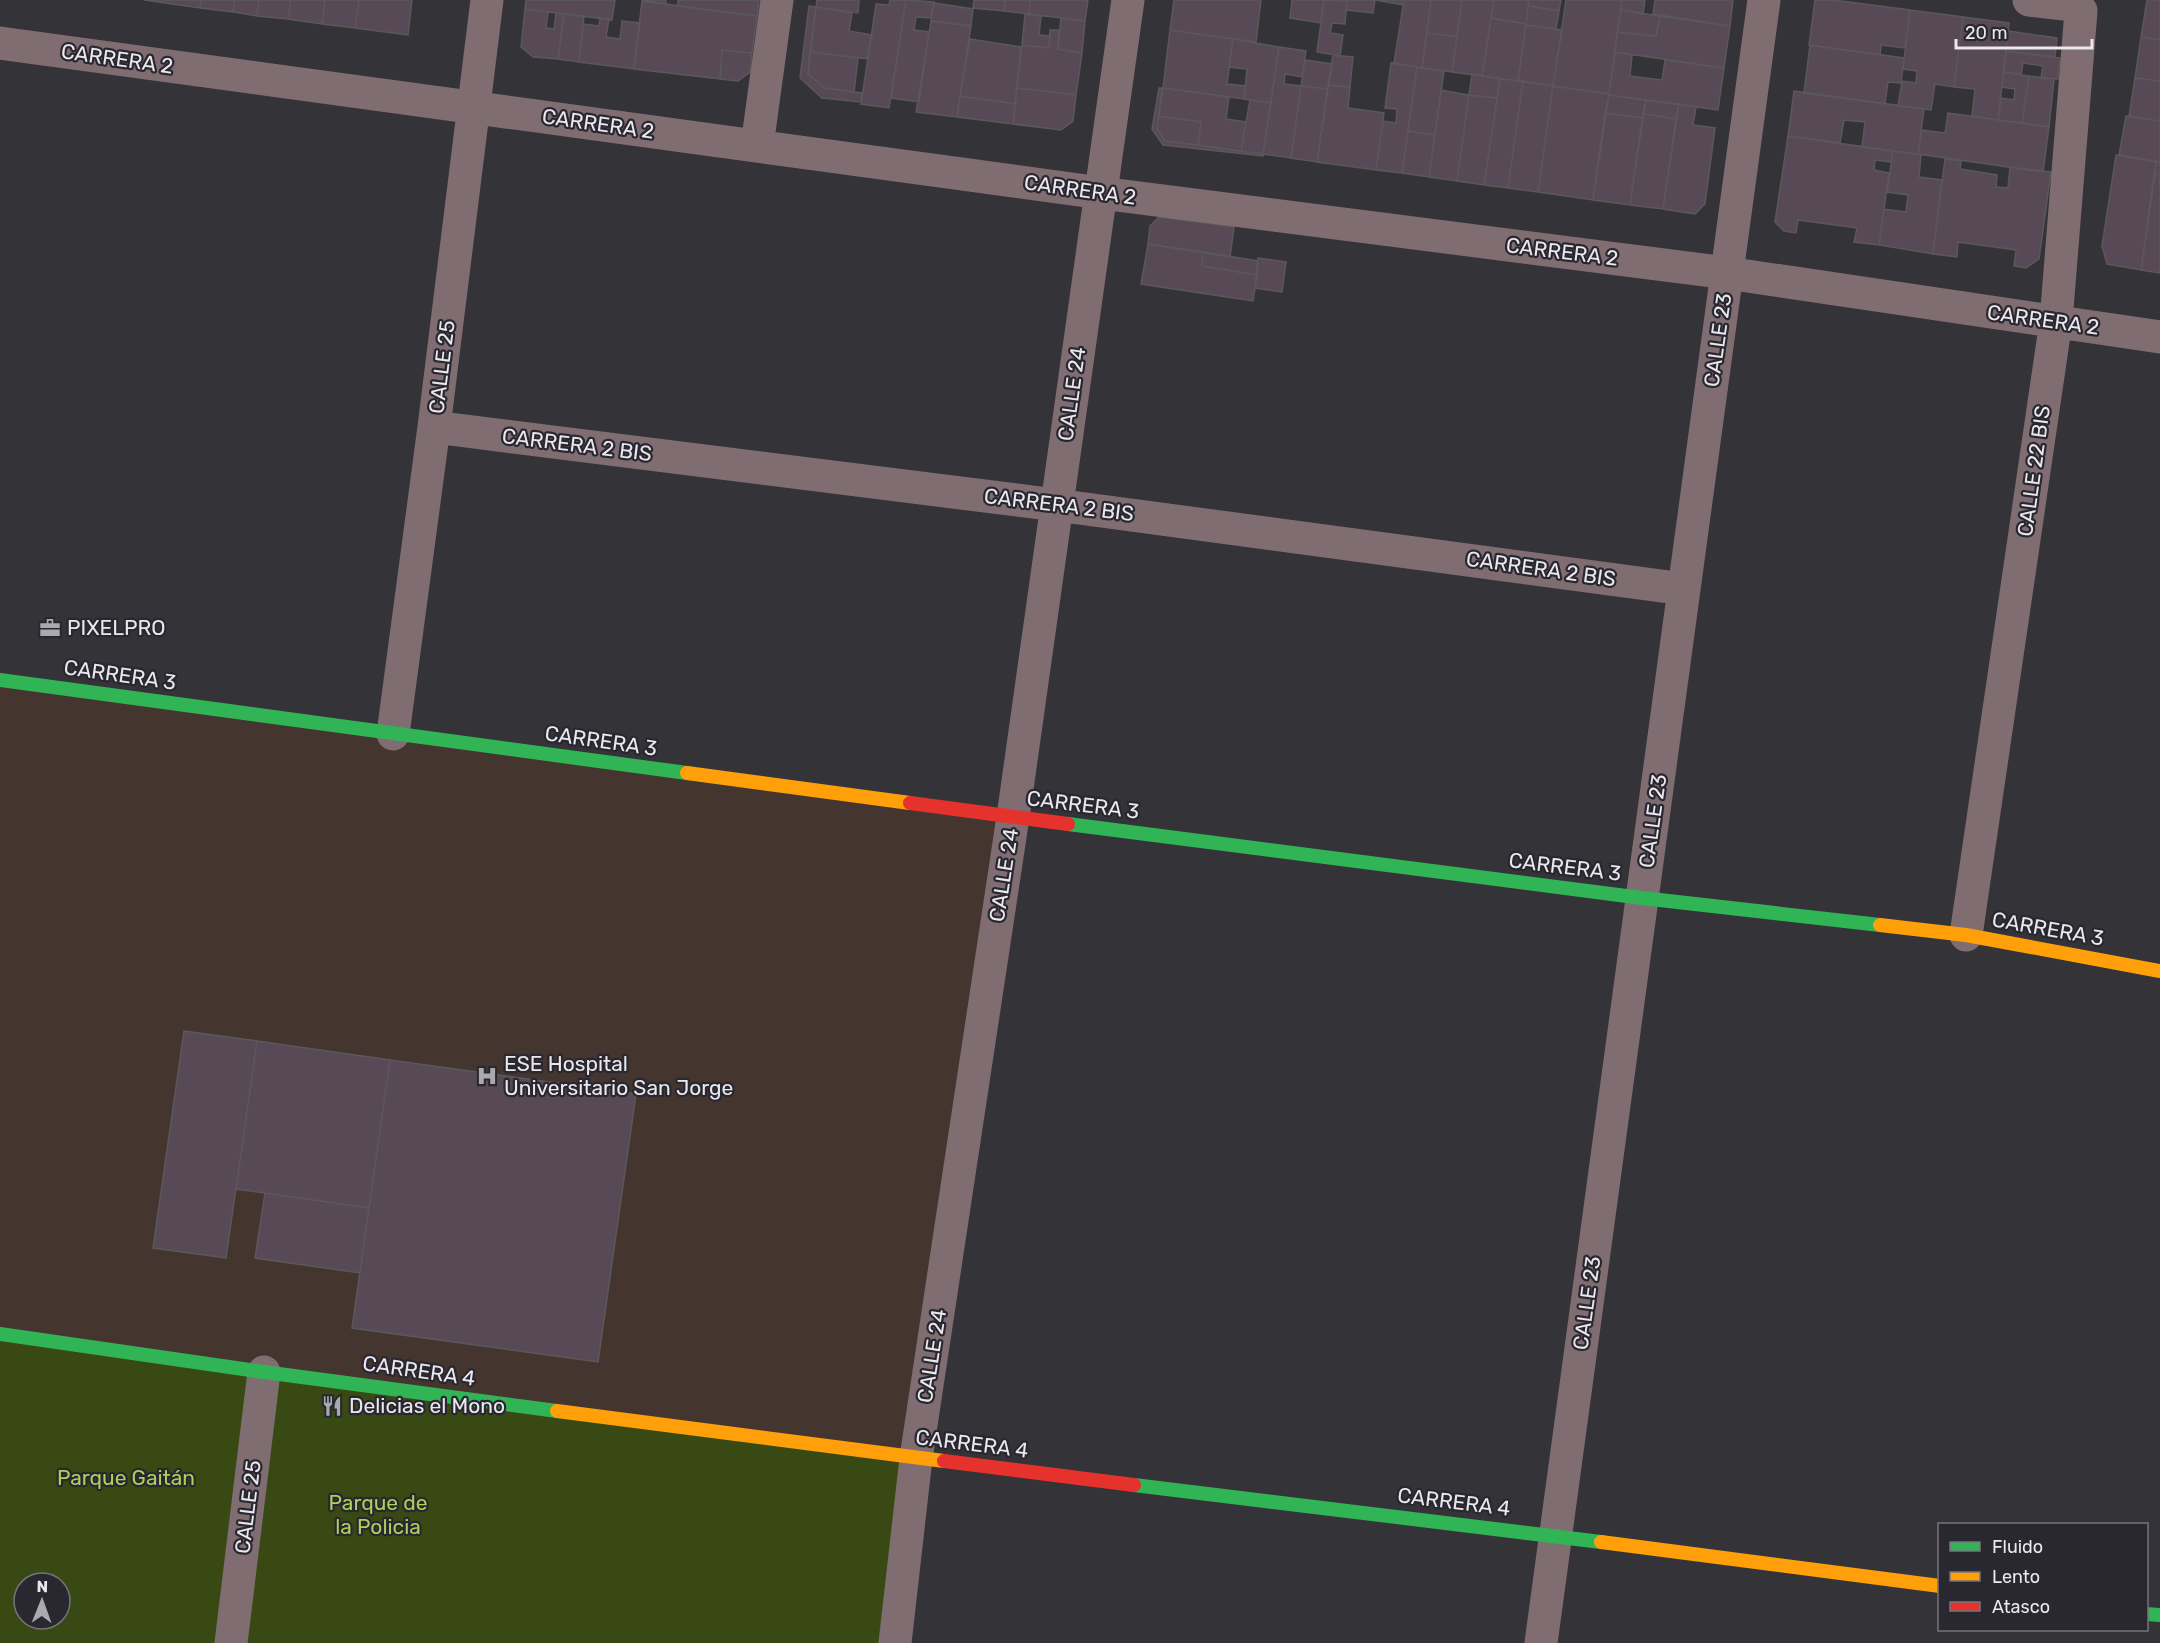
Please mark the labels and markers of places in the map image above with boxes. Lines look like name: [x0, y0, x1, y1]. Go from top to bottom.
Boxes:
place label: PIXELPRO: [67, 615, 166, 640]
office icon: PIXELPRO: [38, 616, 62, 640]
place label: ESE Hospital Universitario San Jorge: [504, 1051, 733, 1100]
hospital icon: ESE Hospital Universitario San Jorge: [475, 1064, 499, 1088]
place label: Delicias el Mono: [349, 1393, 505, 1418]
restaurant icon: Delicias el Mono: [320, 1394, 344, 1418]

